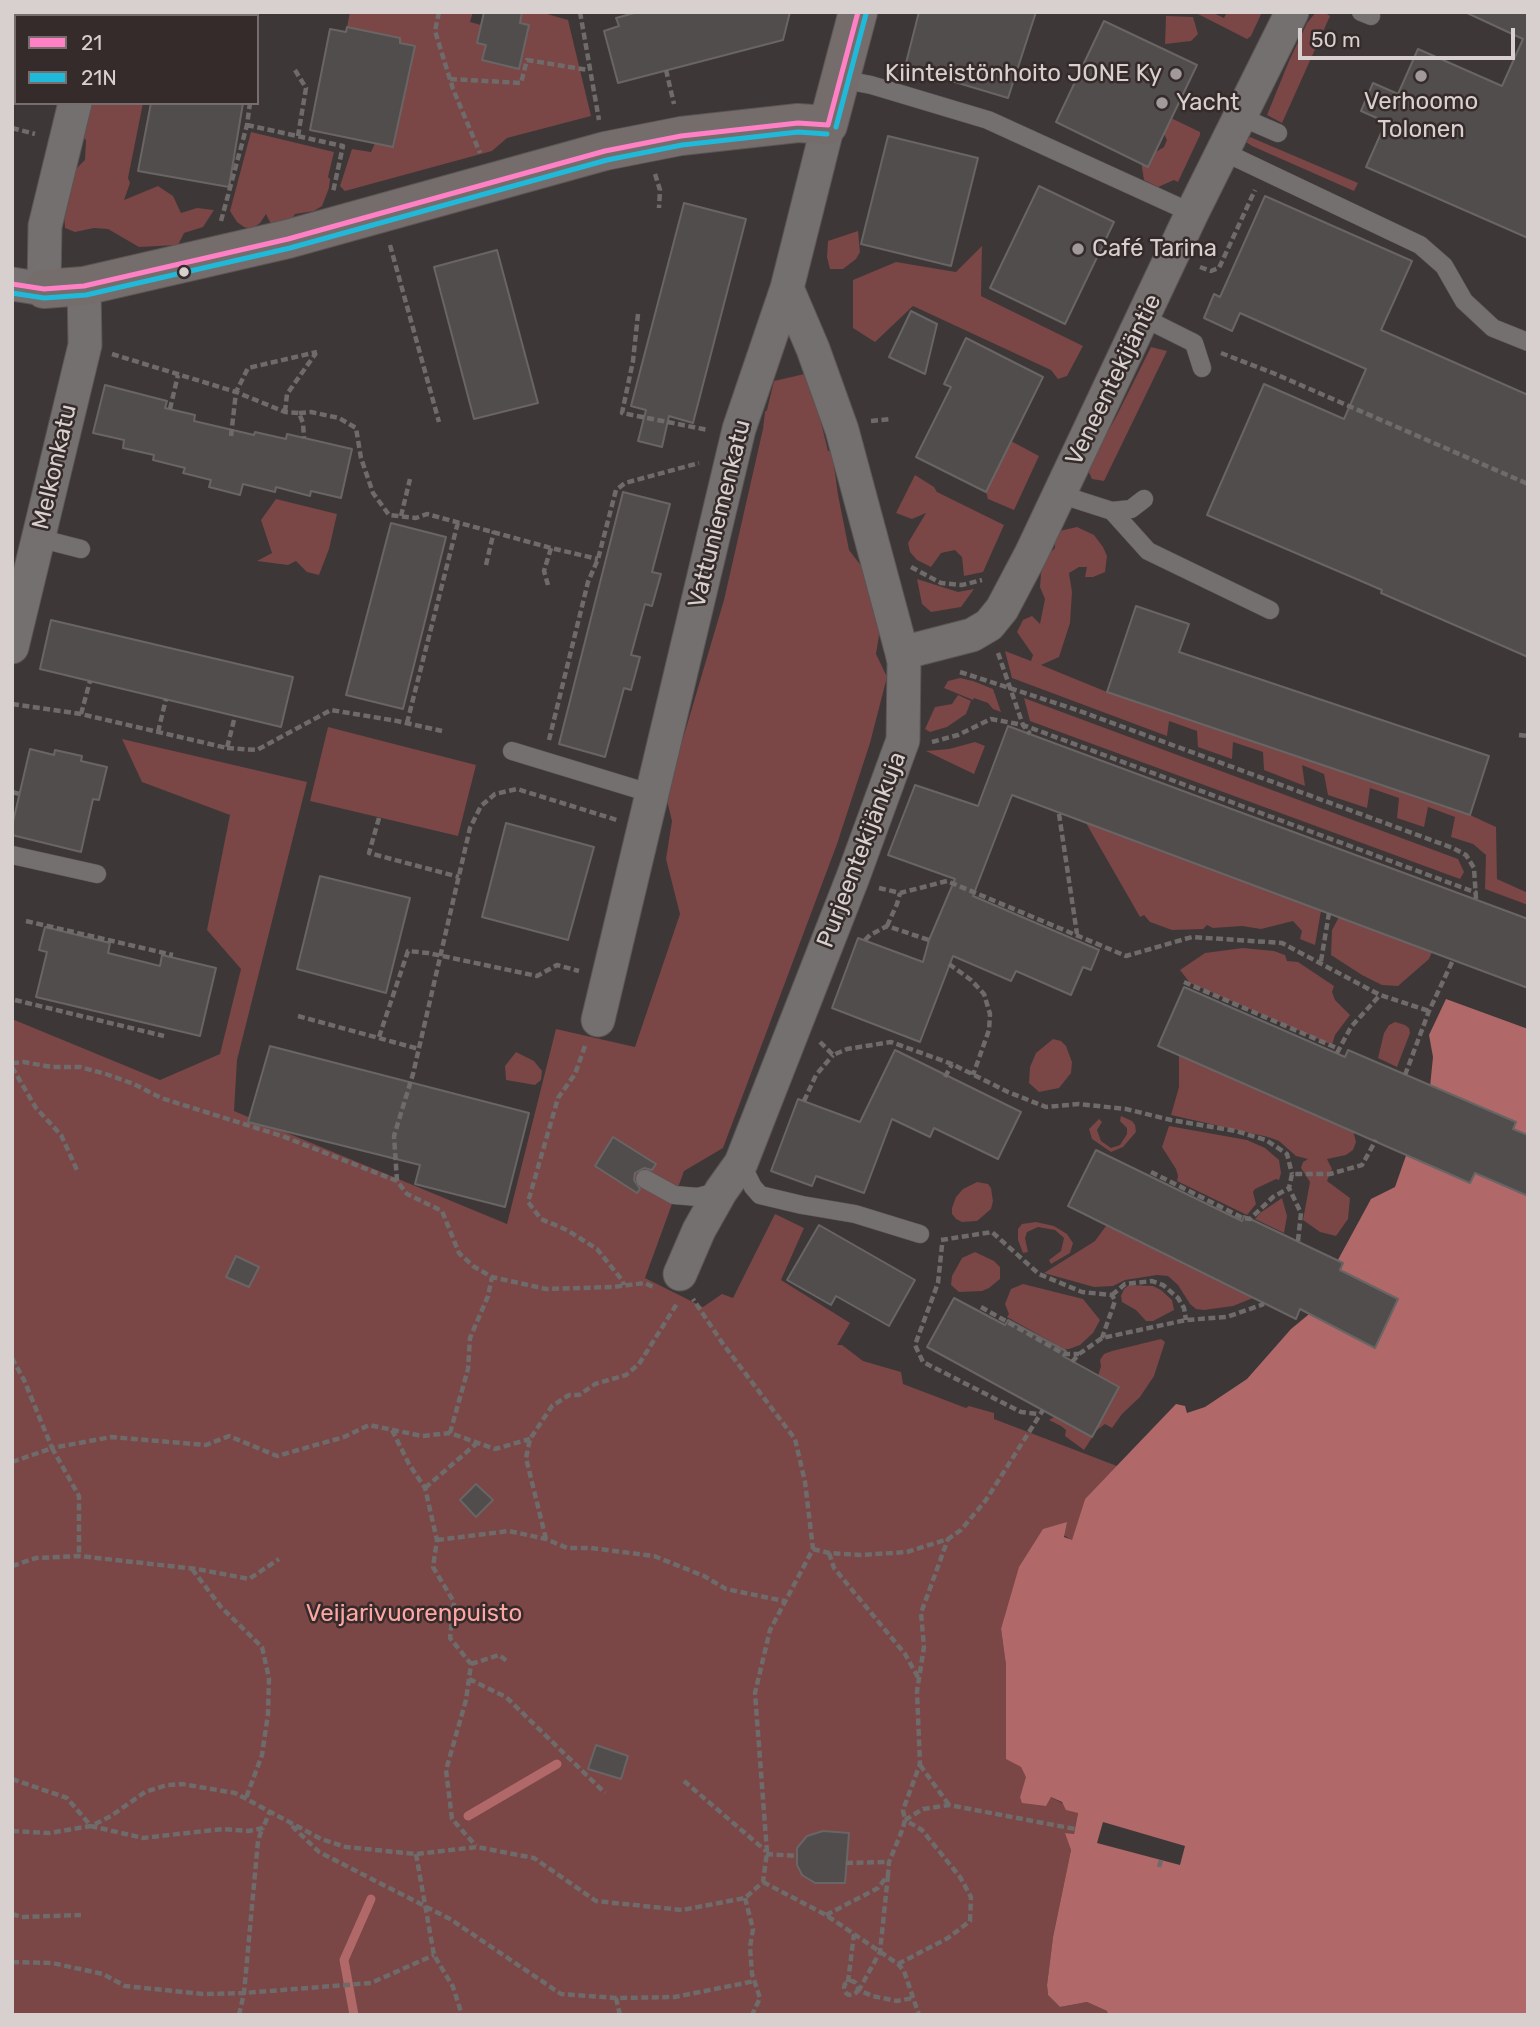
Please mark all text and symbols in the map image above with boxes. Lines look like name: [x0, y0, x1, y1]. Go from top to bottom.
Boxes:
legend: [14, 14, 259, 105]
scale bar: [1302, 14, 1519, 58]
text: 50 m: [1311, 27, 1361, 52]
text: 21: [81, 30, 102, 55]
place label: Kiinteistönhoito JONE Ky: [885, 60, 1162, 88]
text: 21N: [81, 65, 117, 90]
marker: Kiinteistönhoito JONE Ky: [1168, 66, 1184, 82]
marker: Verhoomo Tolonen: [1413, 68, 1429, 84]
place label: Verhoomo Tolonen: [1364, 88, 1478, 144]
place label: Yacht: [1176, 89, 1239, 117]
marker: Yacht: [1154, 95, 1170, 111]
place label: Café Tarina: [1092, 235, 1217, 263]
marker: Café Tarina: [1070, 241, 1086, 257]
unlabelled marker: [177, 265, 191, 279]
street label: Veneentekijäntie: [1060, 290, 1168, 470]
street label: Melkonkatu: [27, 402, 83, 532]
street label: Vattuniemenkatu: [683, 417, 757, 611]
street label: Purjeentekijänkuja: [811, 748, 913, 952]
park label: Veijarivuorenpuisto: [306, 1600, 522, 1628]

